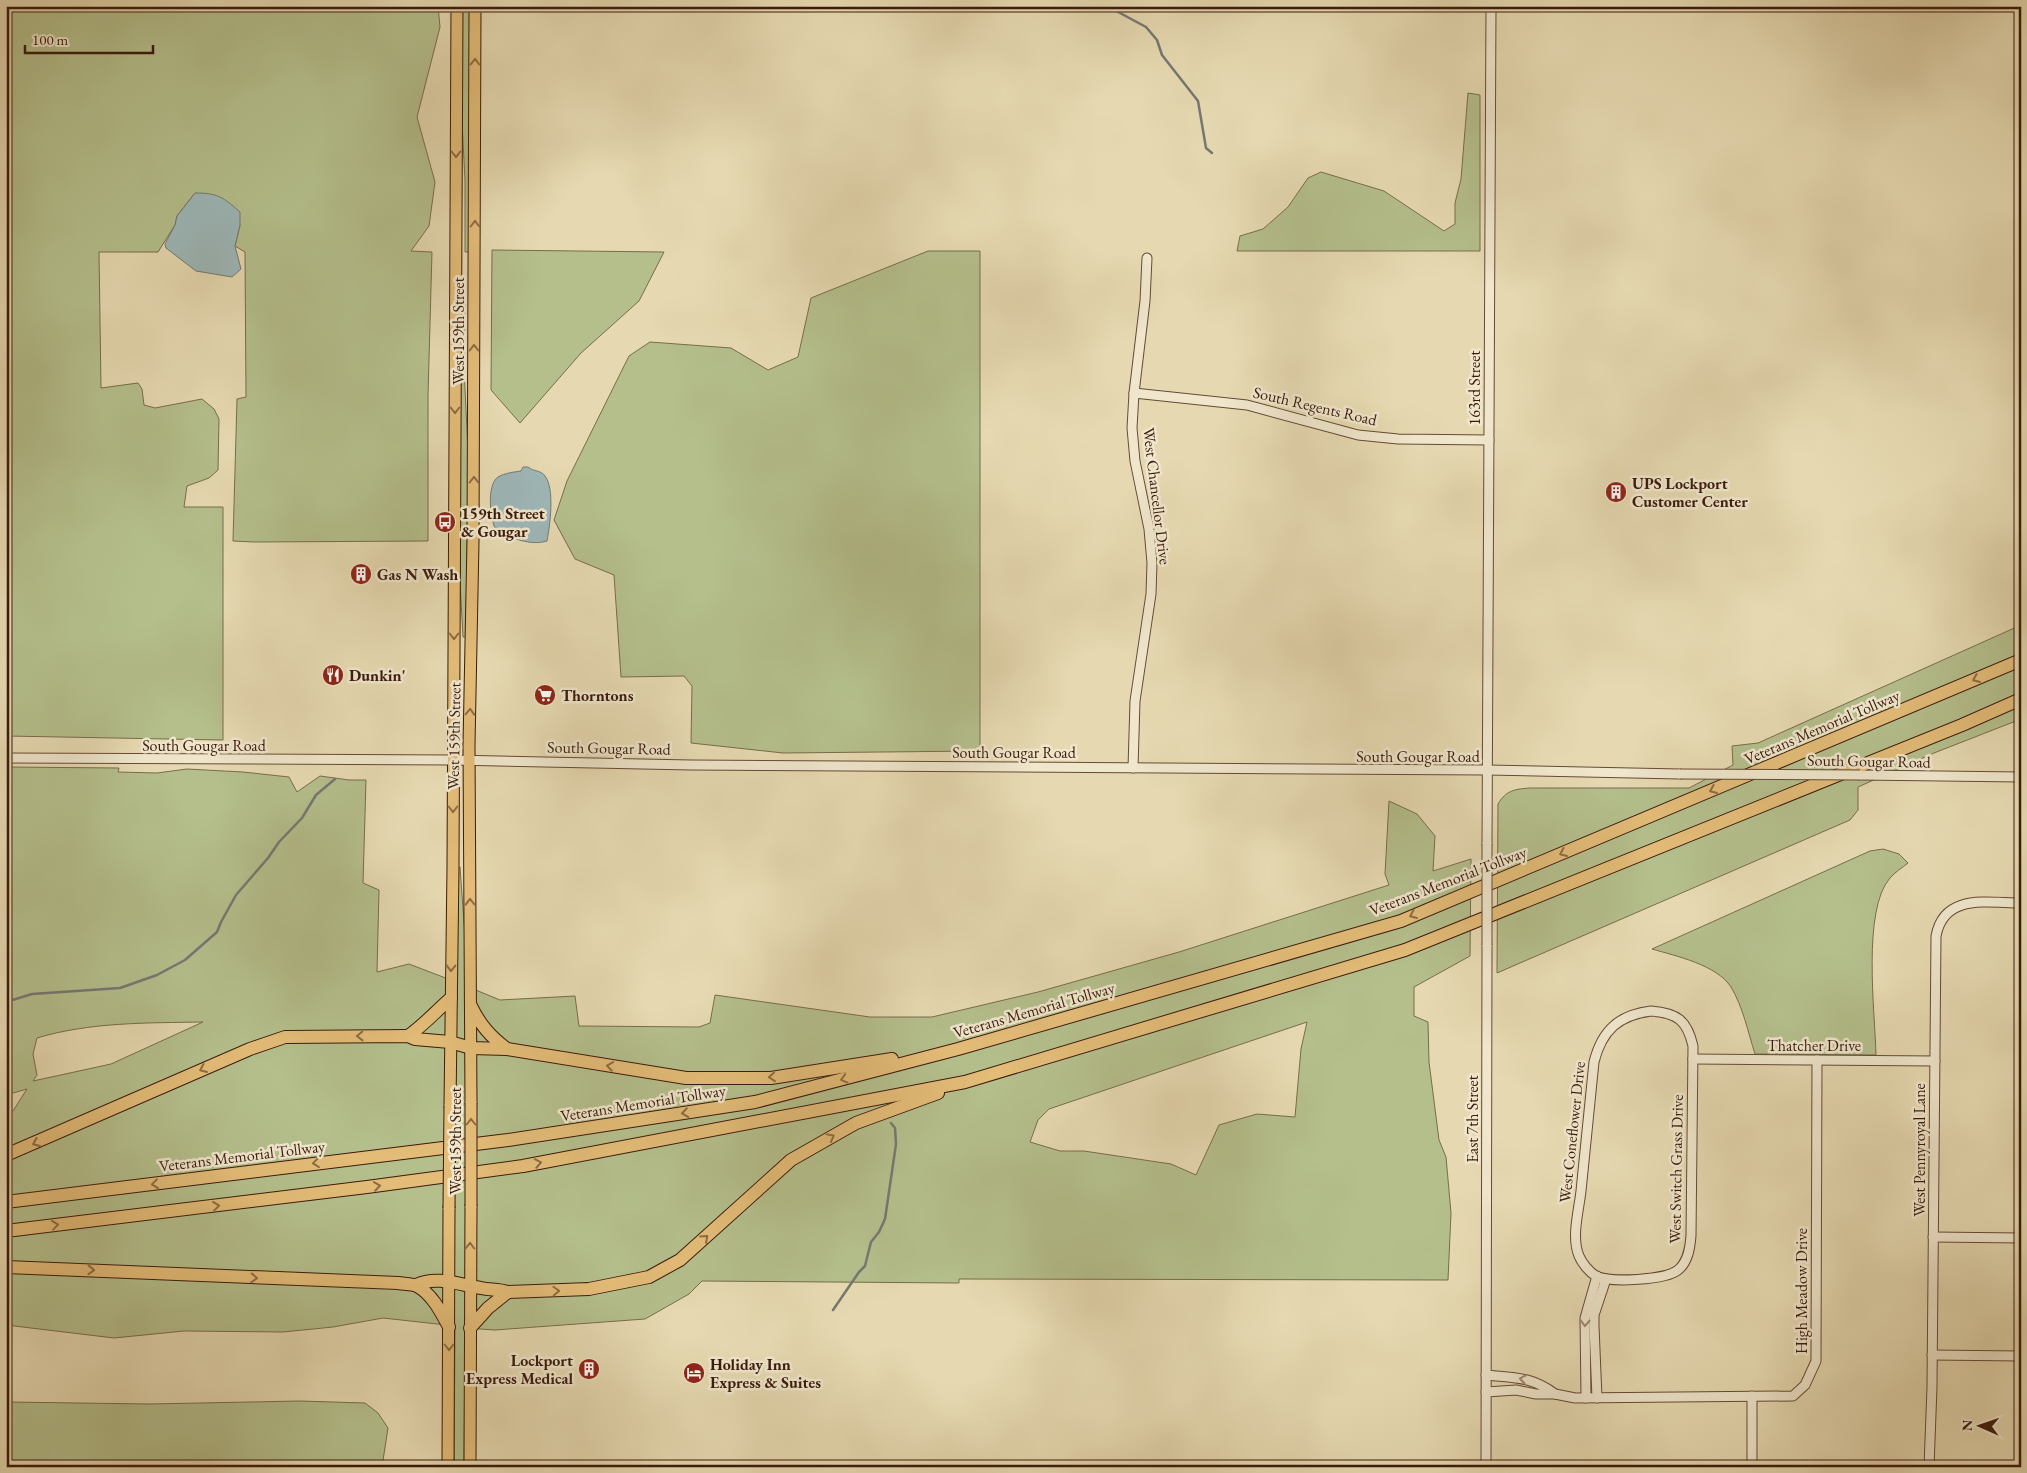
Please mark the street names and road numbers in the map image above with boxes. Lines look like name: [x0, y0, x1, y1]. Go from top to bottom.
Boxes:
street label: West 159th Street: [448, 277, 469, 385]
street label: 163rd Street: [1464, 351, 1485, 425]
street label: South Regents Road: [1251, 382, 1380, 431]
street label: West Chancellor Drive: [1138, 426, 1176, 566]
street label: West 159th Street: [443, 682, 465, 790]
street label: Veterans Memorial Tollway: [1741, 684, 1904, 769]
street label: South Gougar Road: [142, 735, 267, 756]
street label: South Gougar Road: [547, 736, 672, 760]
street label: South Gougar Road: [952, 742, 1077, 763]
street label: South Gougar Road: [1356, 746, 1481, 767]
street label: South Gougar Road: [1807, 749, 1932, 773]
street label: Veterans Memorial Tollway: [1366, 841, 1531, 921]
street label: Veterans Memorial Tollway: [951, 977, 1118, 1043]
street label: Thatcher Drive: [1767, 1035, 1861, 1056]
street label: West Coneflower Drive: [1554, 1060, 1590, 1204]
street label: East 7th Street: [1462, 1075, 1483, 1163]
street label: Veterans Memorial Tollway: [559, 1079, 728, 1126]
street label: West Pennyroyal Lane: [1909, 1083, 1930, 1217]
street label: West 159th Street: [445, 1087, 466, 1195]
street label: West Switch Grass Drive: [1664, 1094, 1688, 1244]
street label: Veterans Memorial Tollway: [158, 1135, 327, 1177]
street label: High Meadow Drive: [1791, 1228, 1812, 1354]

